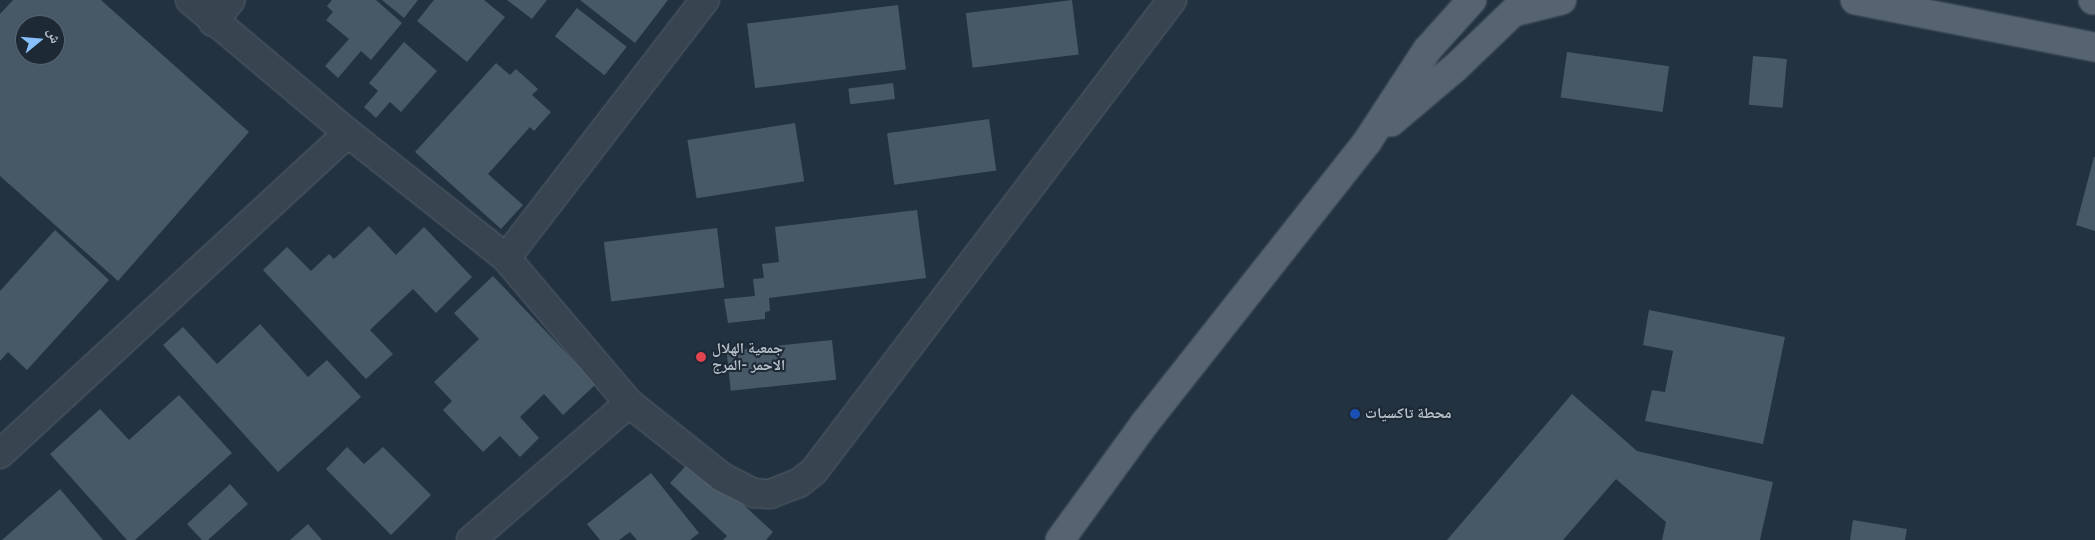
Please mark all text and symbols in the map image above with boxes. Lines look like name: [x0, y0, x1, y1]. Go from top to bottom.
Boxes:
north arrow: [15, 15, 65, 65]
text: ش: [44, 26, 64, 45]
place label: جمعية الهلال الاحمر -المرج: [712, 339, 785, 374]
marker: جمعية الهلال الاحمر -المرج: [694, 350, 708, 364]
place label: محطة تاكسيات: [1365, 405, 1452, 423]
marker: محطة تاكسيات: [1349, 408, 1361, 420]

